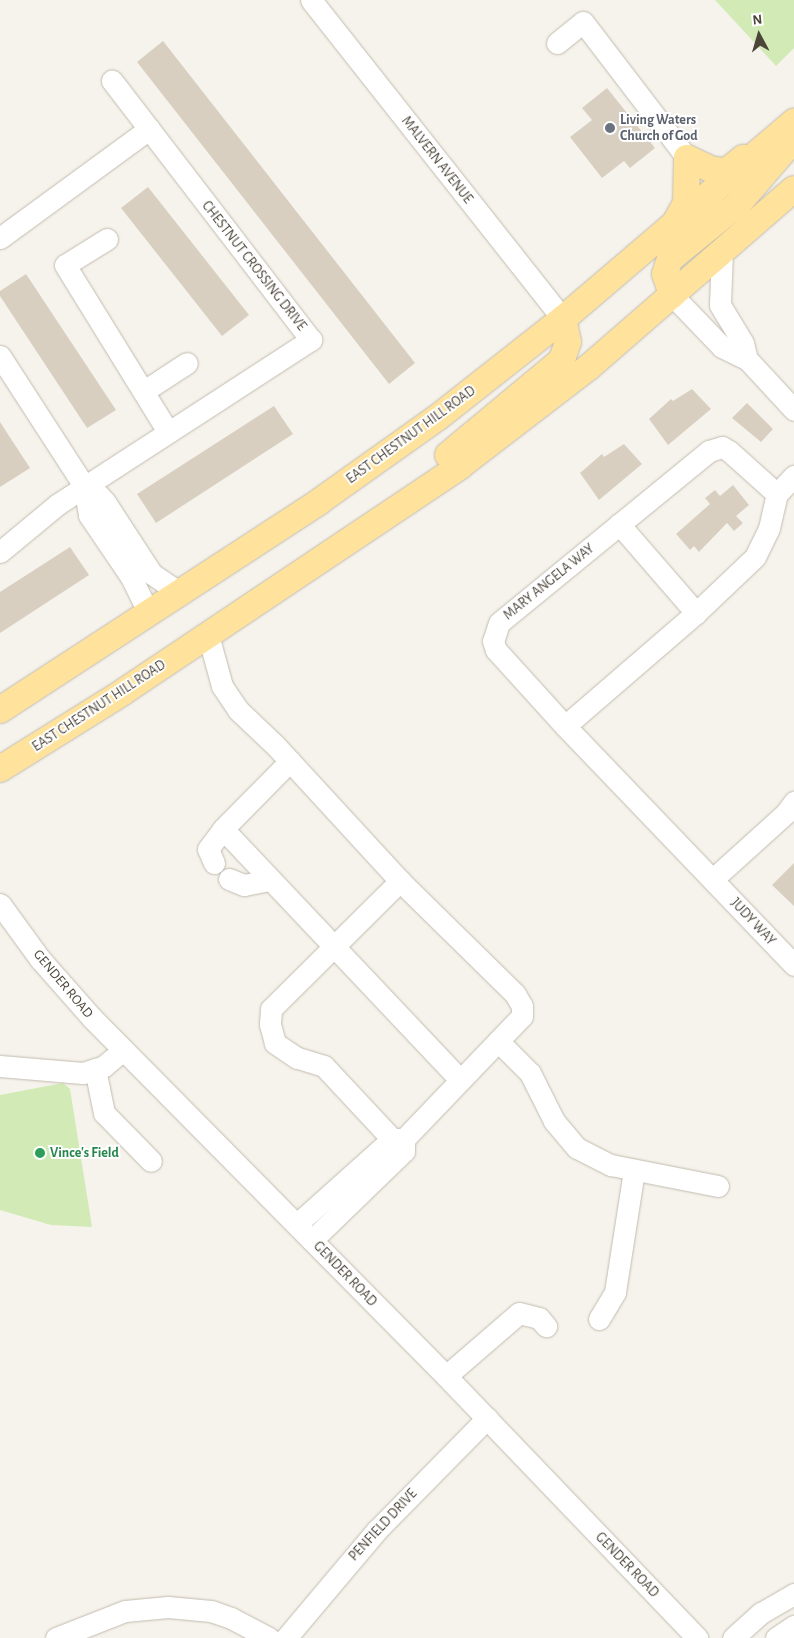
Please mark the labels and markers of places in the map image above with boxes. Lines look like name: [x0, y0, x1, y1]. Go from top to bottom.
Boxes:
place label: Living Waters Church of God: [620, 112, 698, 144]
marker: Living Waters Church of God: [604, 122, 616, 134]
place label: Vince's Field: [50, 1145, 119, 1161]
marker: Vince's Field: [34, 1147, 46, 1159]

